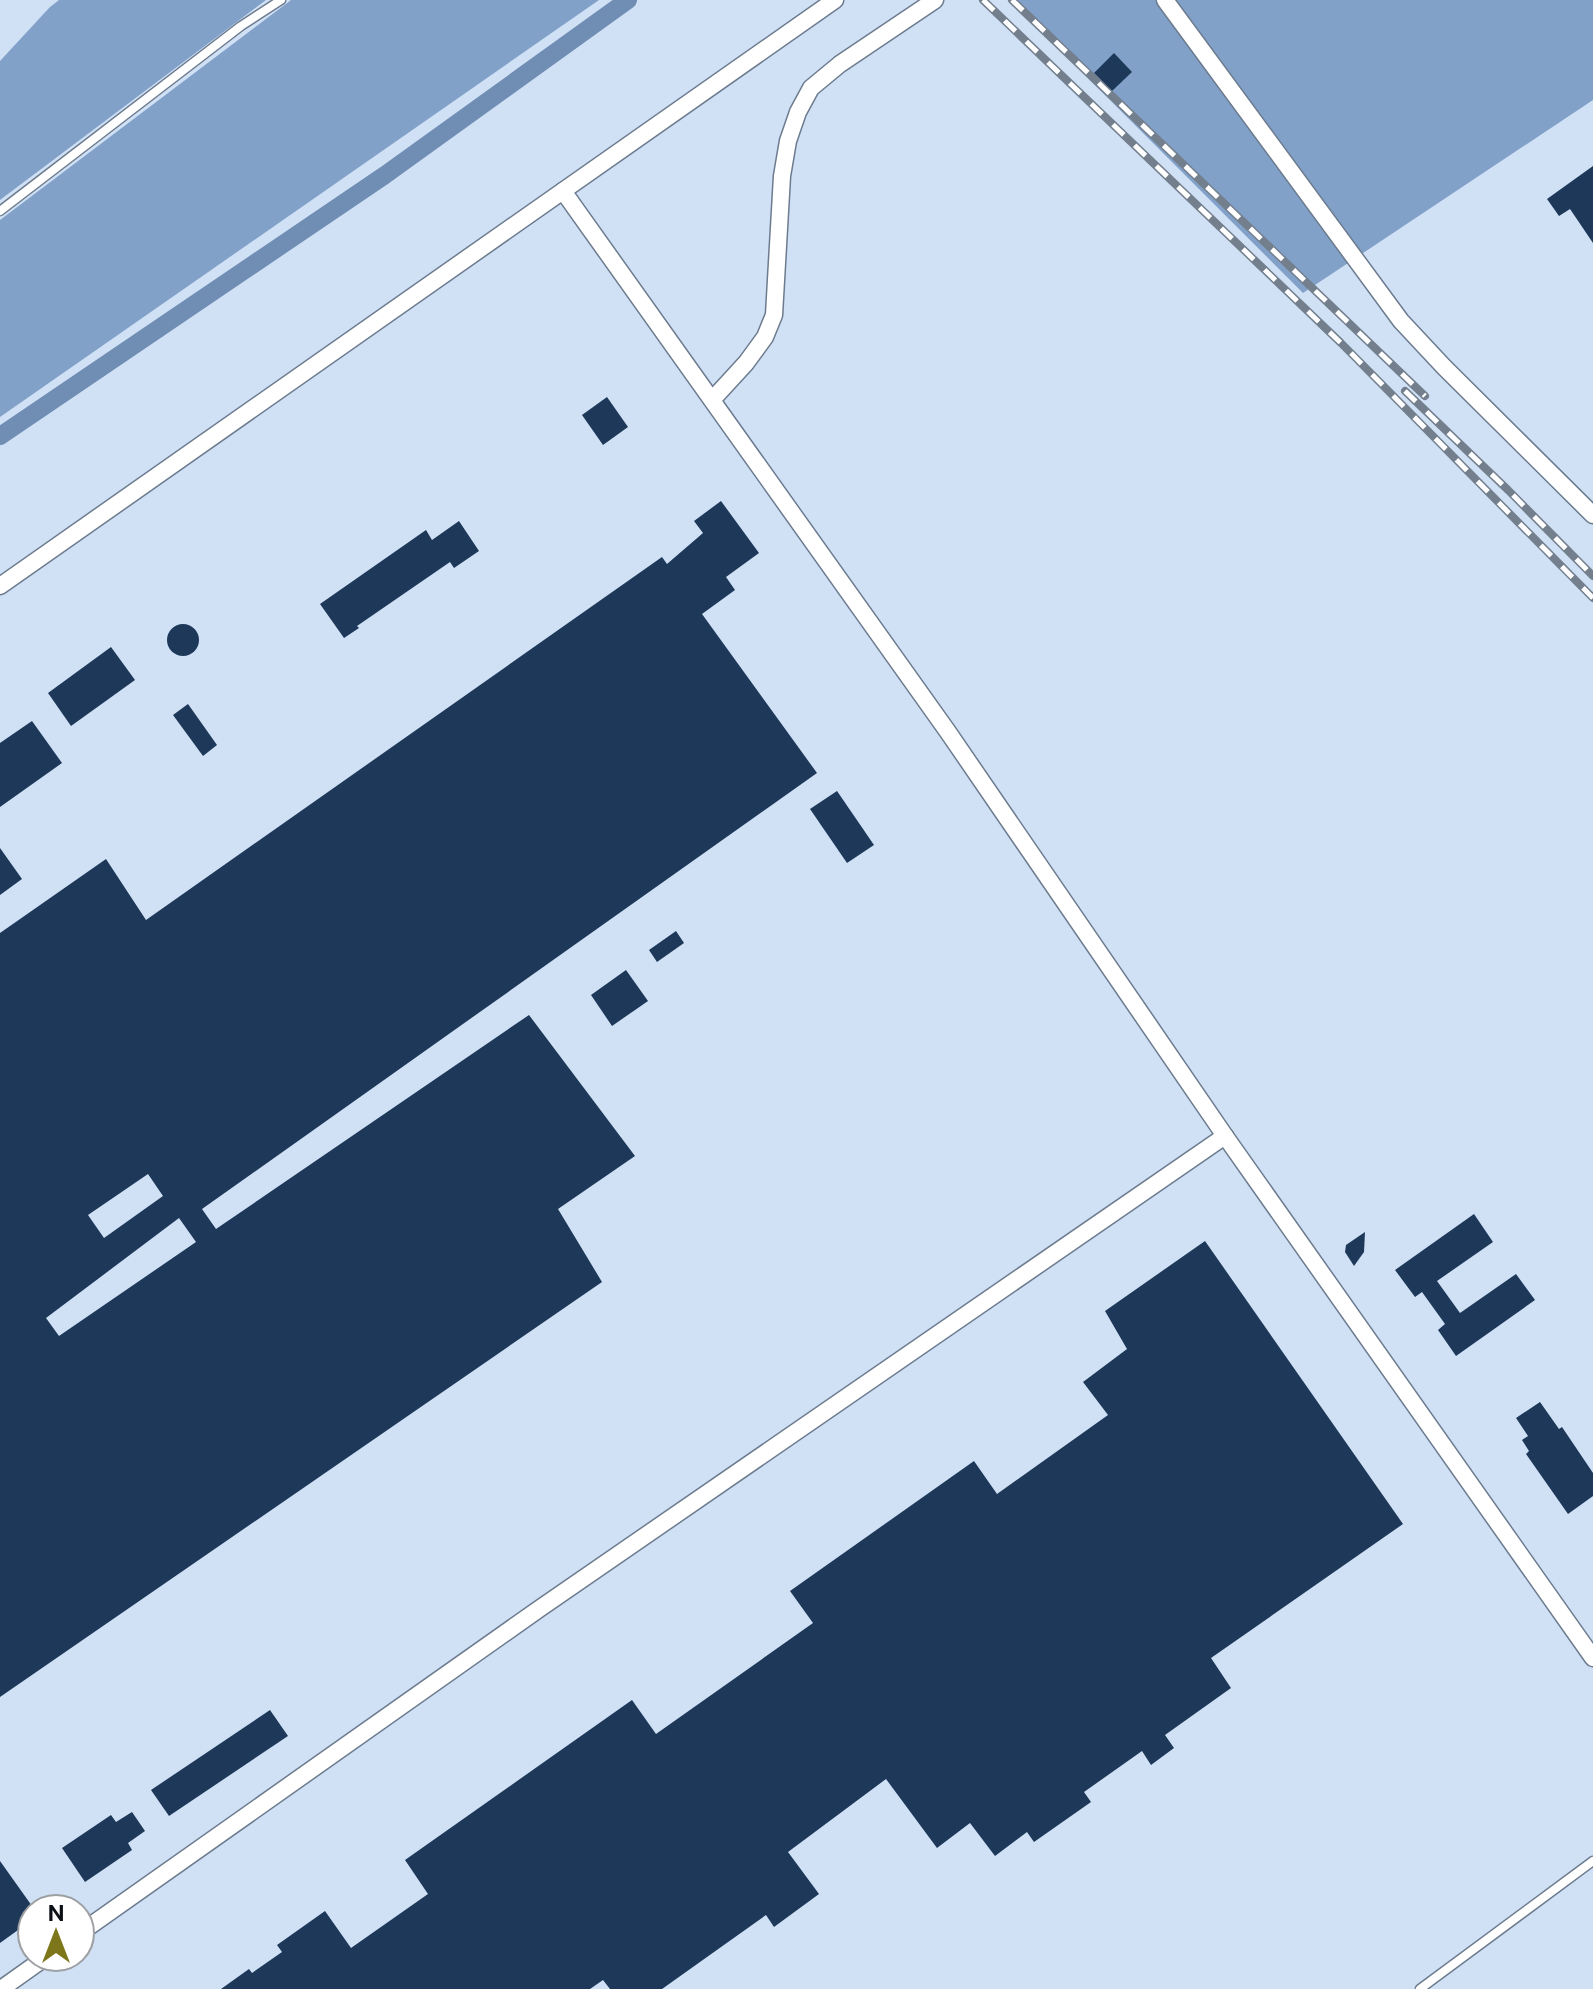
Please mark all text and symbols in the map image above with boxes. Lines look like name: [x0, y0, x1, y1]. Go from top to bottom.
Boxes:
north arrow: [16, 1893, 96, 1973]
text: N: [47, 1900, 65, 1926]

